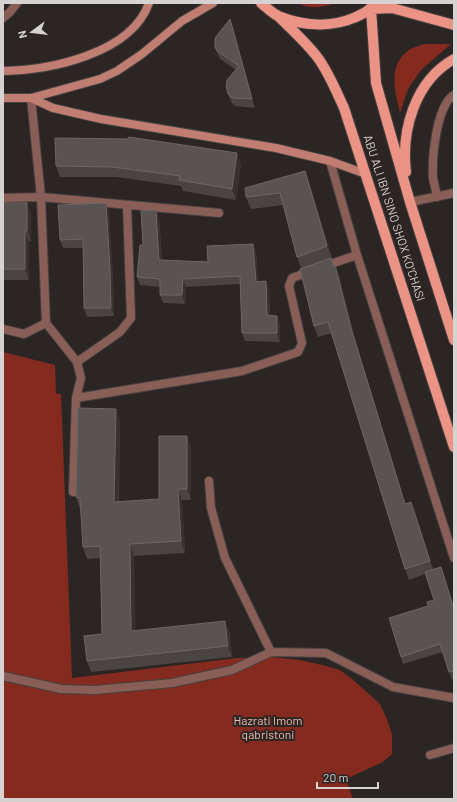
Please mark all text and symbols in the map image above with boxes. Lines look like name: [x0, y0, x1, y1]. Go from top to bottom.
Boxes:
north arrow: [12, 12, 52, 52]
text: N: [15, 29, 29, 40]
street label: ABU ALI IBN SINO SHOX KO'CHASI: [361, 133, 429, 303]
park label: Hazrati Imom qabristoni: [234, 713, 303, 741]
scale bar: [317, 764, 378, 790]
text: 20 m: [323, 770, 349, 784]

